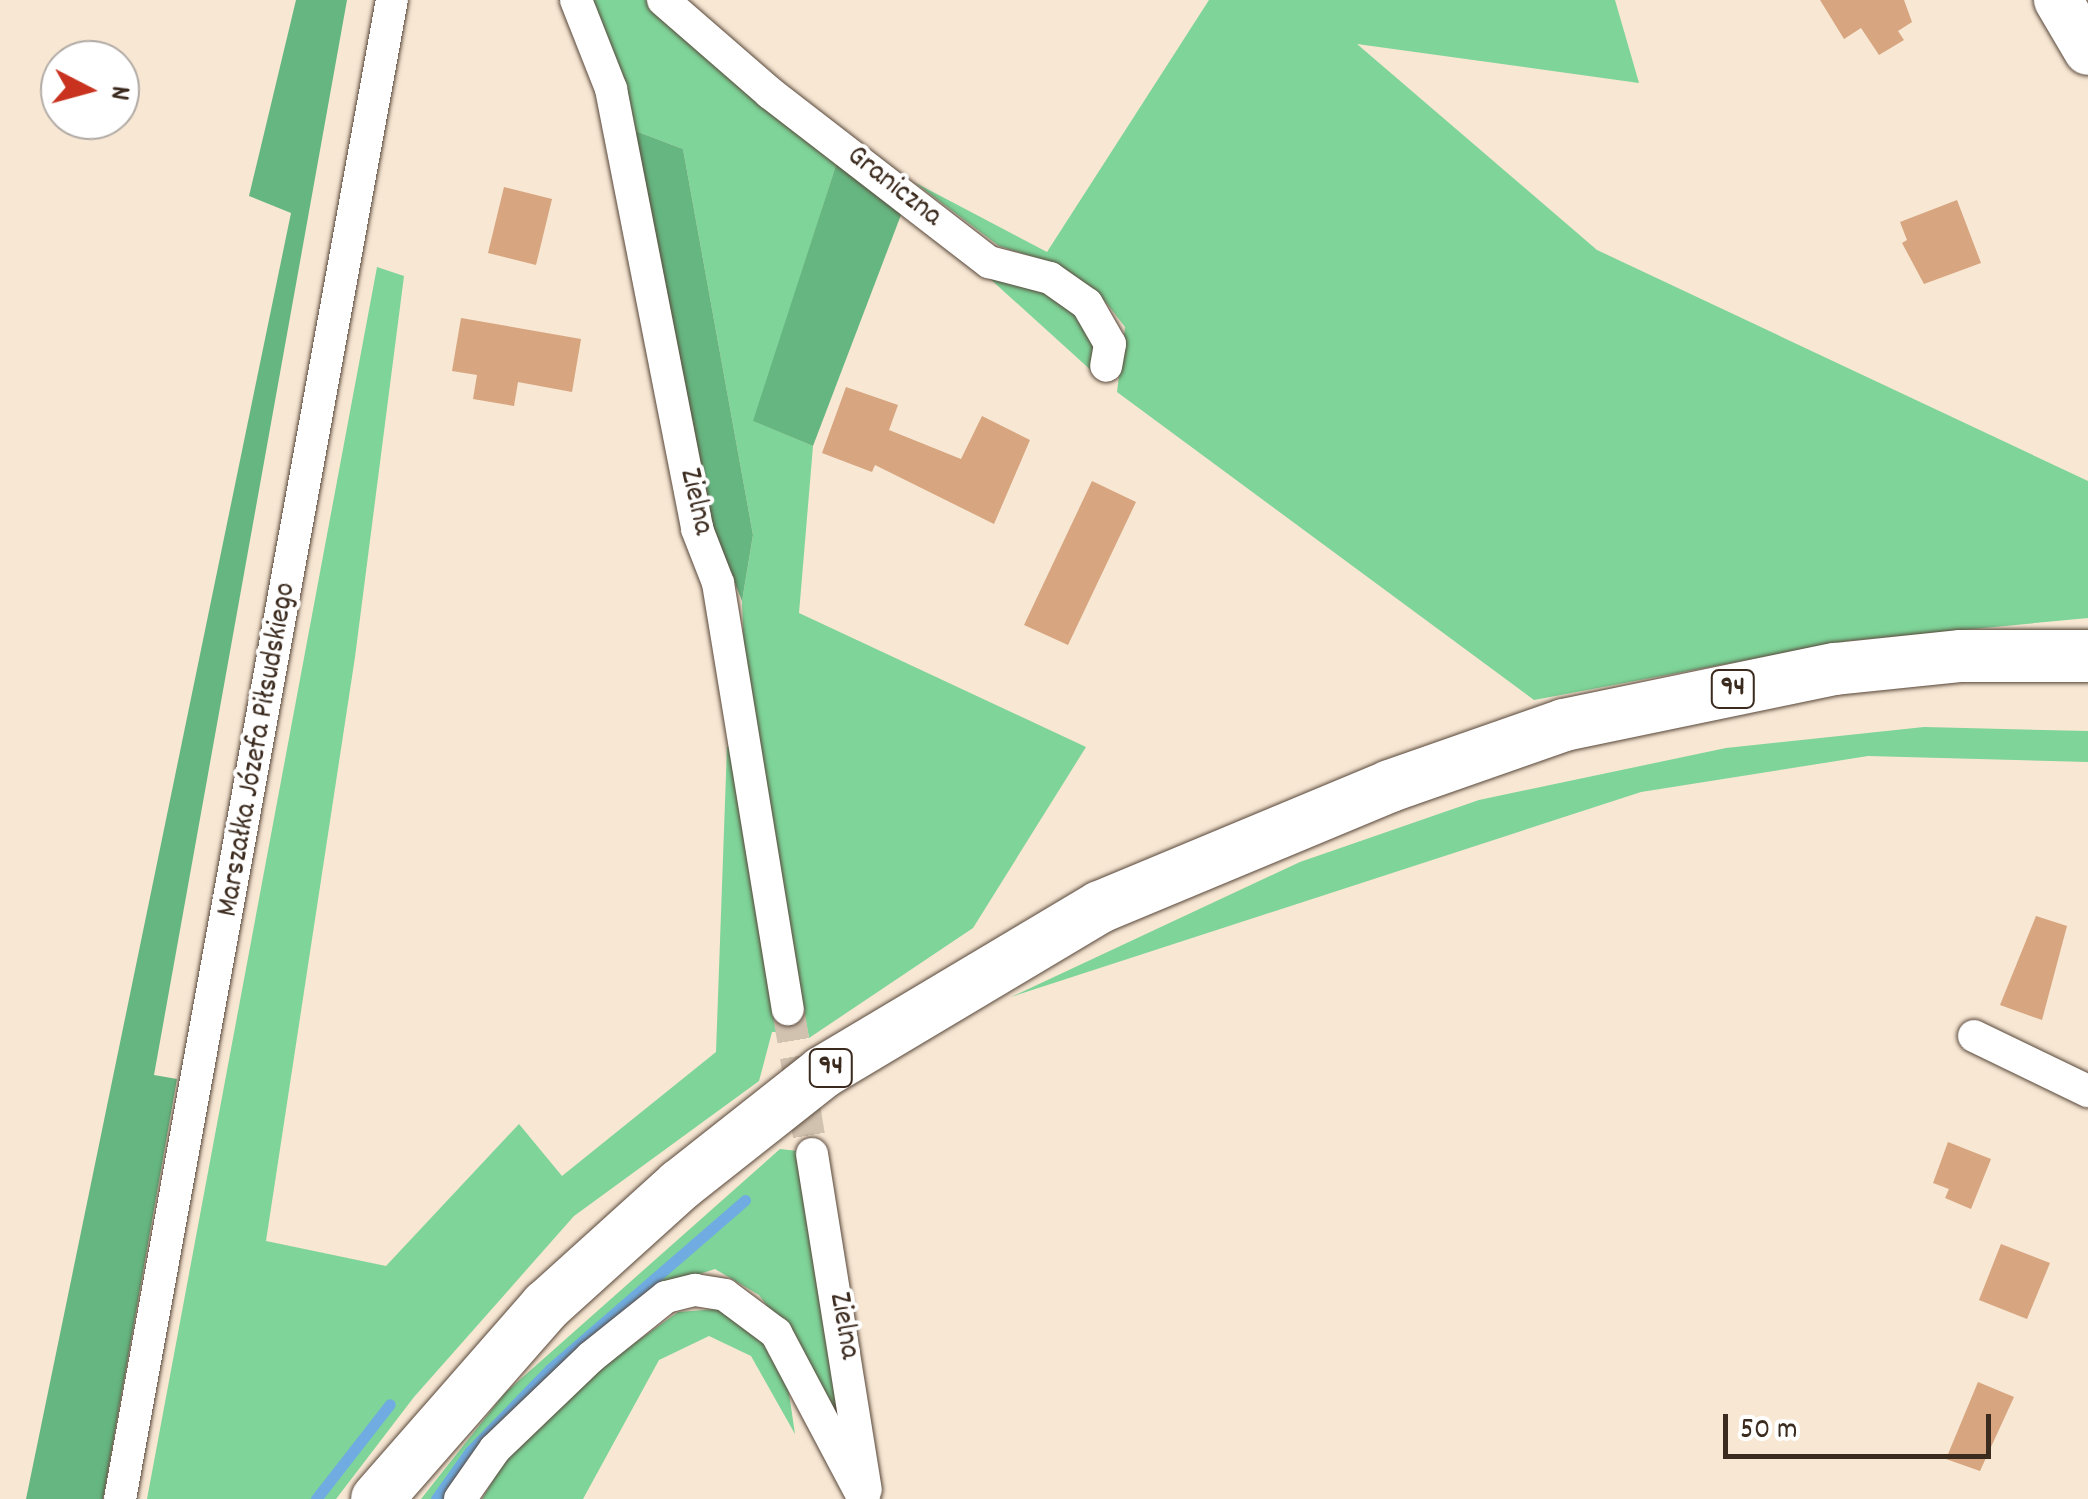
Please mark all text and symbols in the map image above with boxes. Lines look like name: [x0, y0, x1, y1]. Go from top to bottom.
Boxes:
north arrow: [40, 40, 140, 140]
text: N: [97, 84, 138, 102]
street label: Graniczna: [838, 140, 948, 236]
street label: Zielna: [669, 465, 719, 539]
street label: Marszałka Józefa Piłsudskiego: [212, 580, 306, 920]
road number: 94: [1710, 666, 1756, 712]
road number: 94: [808, 1045, 854, 1091]
street label: Zielna: [818, 1290, 866, 1362]
scale bar: [1728, 1394, 1996, 1456]
text: 50 m: [1740, 1410, 1798, 1453]

